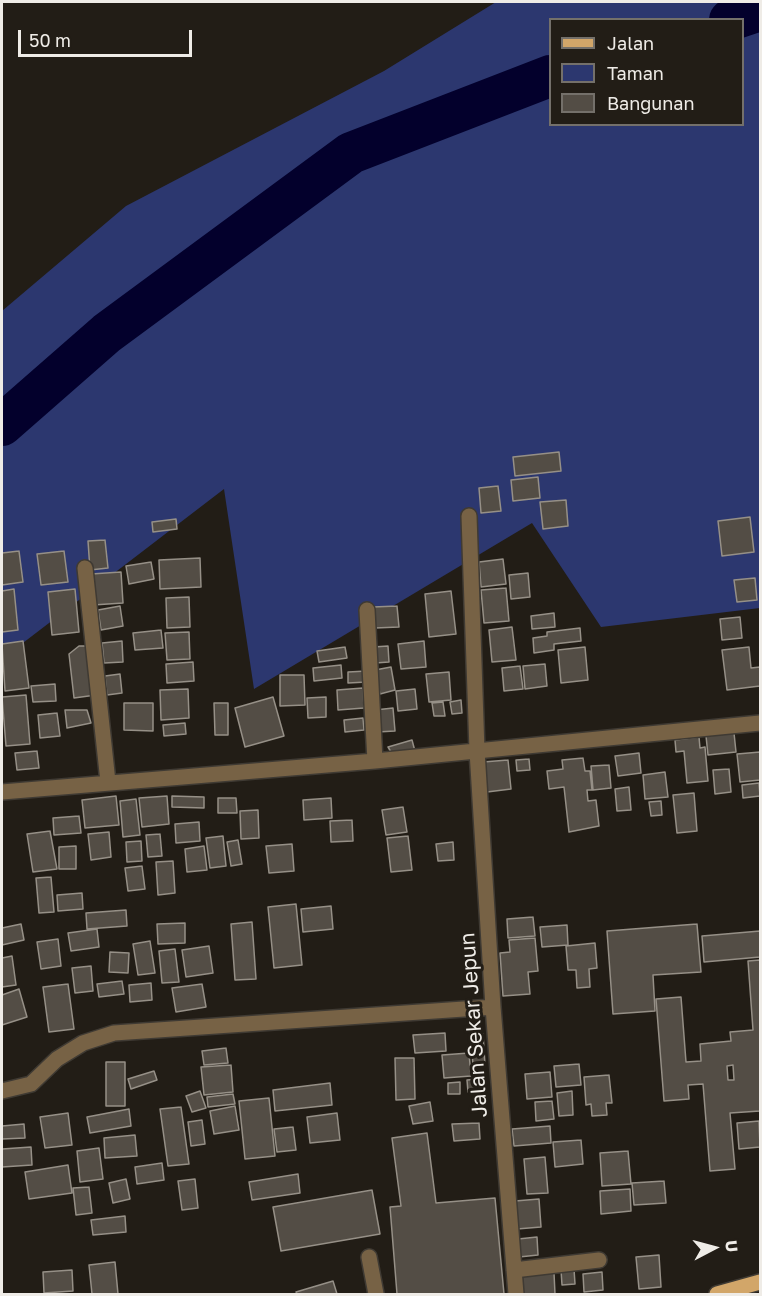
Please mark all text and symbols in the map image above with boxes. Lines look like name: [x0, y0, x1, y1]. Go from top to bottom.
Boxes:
scale bar: [21, 18, 195, 56]
legend: [549, 18, 744, 126]
text: 50 m: [29, 29, 71, 51]
text: Jalan: [607, 32, 654, 54]
text: Taman: [607, 62, 664, 84]
text: Bangunan: [607, 92, 695, 114]
street label: Jalan Sekar Jepun: [455, 932, 493, 1118]
north arrow: [684, 1218, 744, 1278]
text: U: [721, 1239, 742, 1253]

